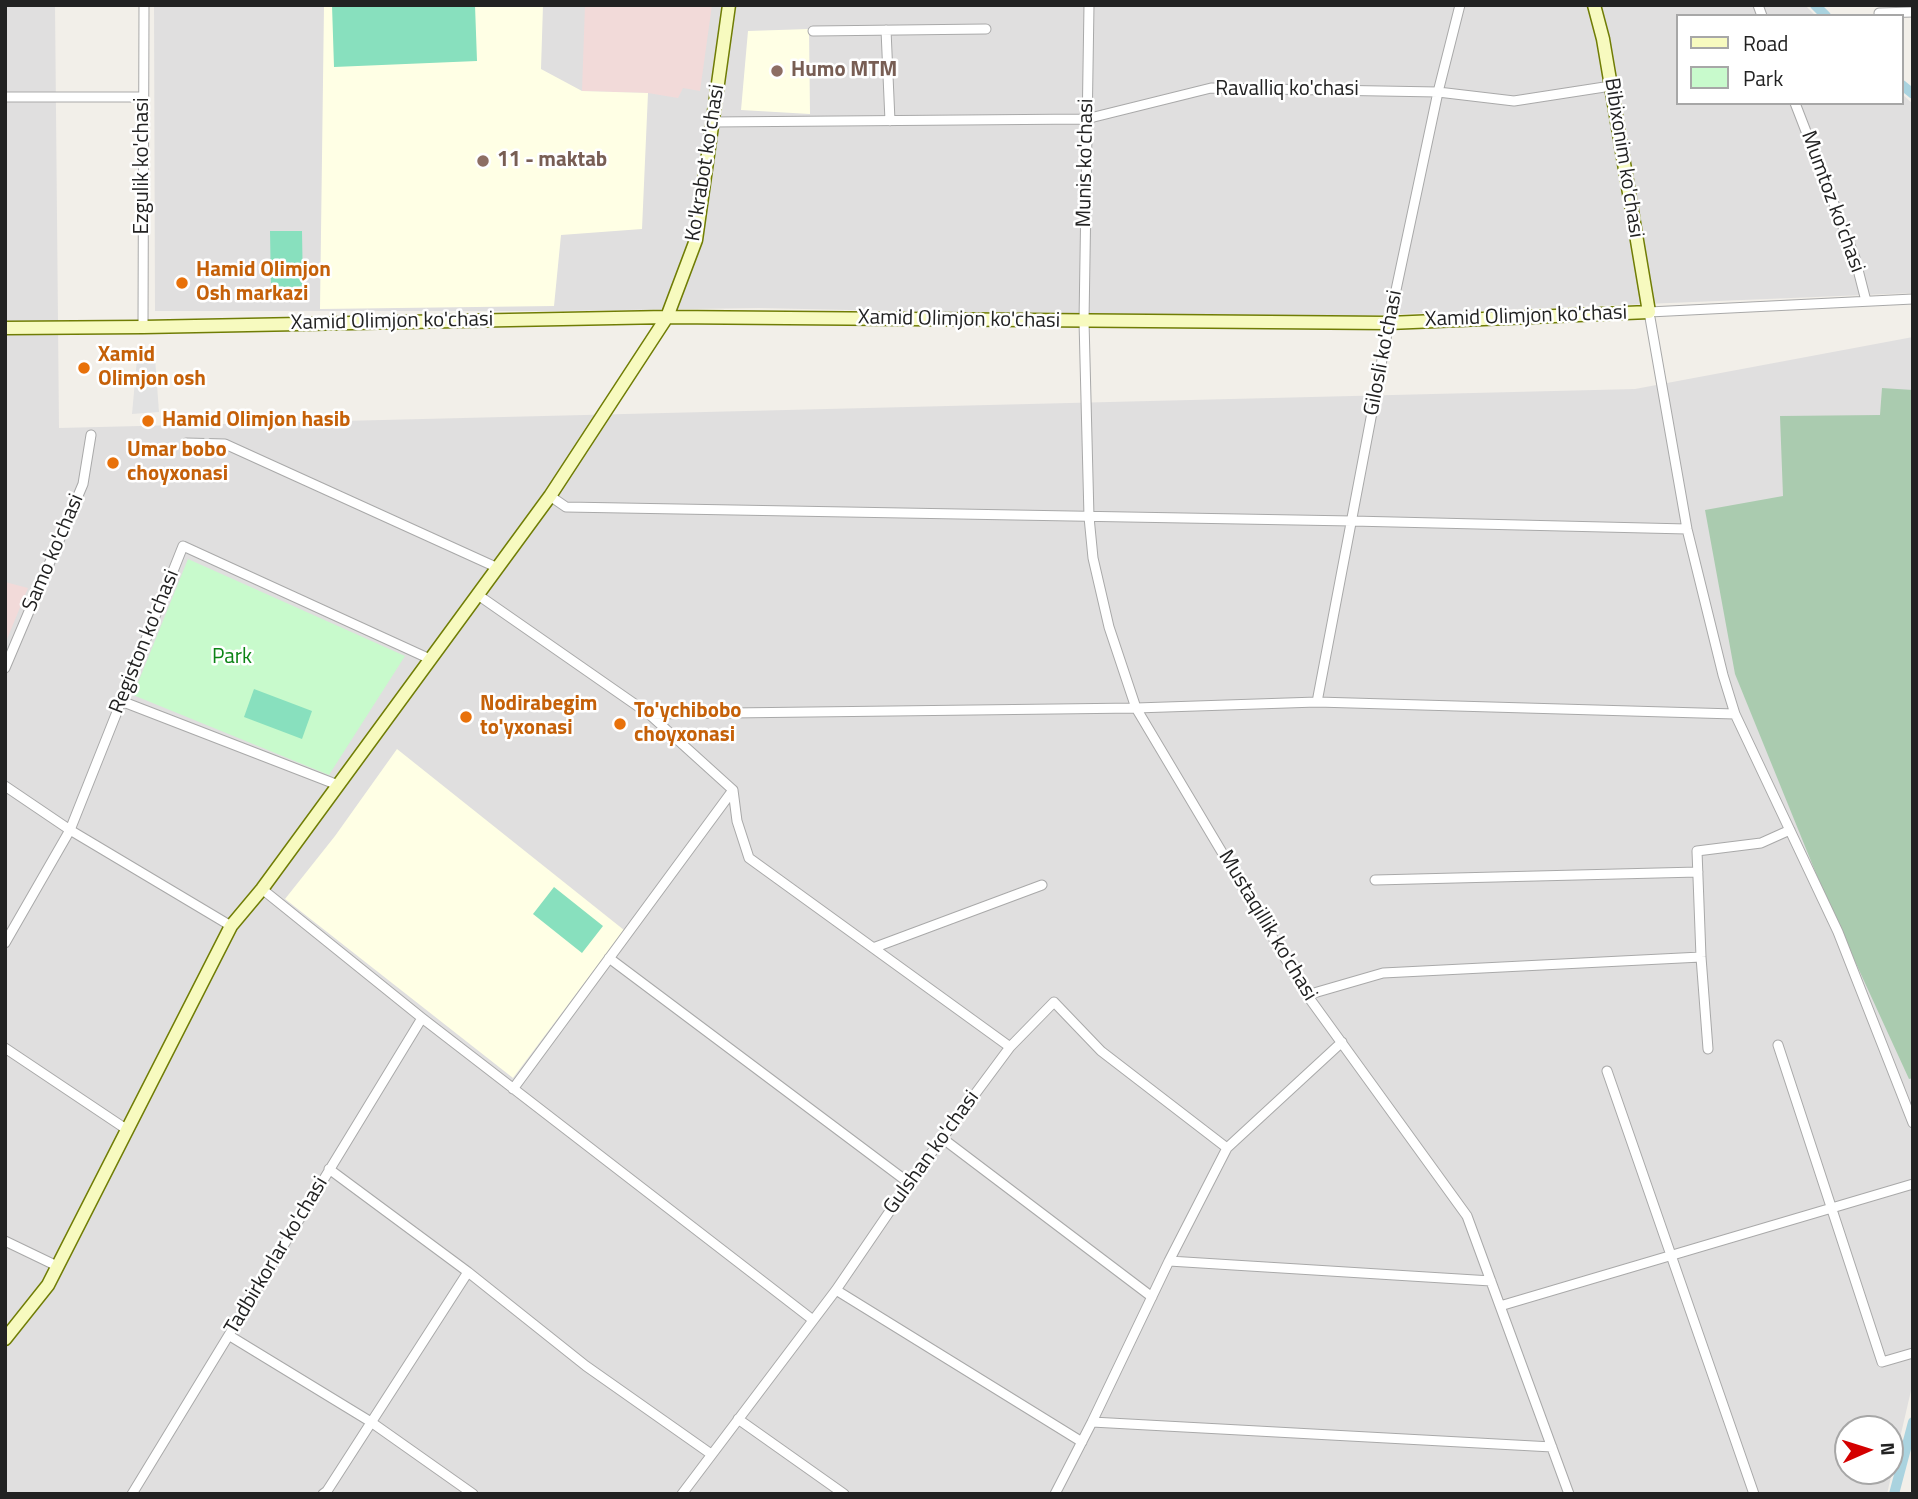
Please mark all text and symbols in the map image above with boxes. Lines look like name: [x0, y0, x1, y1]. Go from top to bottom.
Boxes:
legend: [1676, 14, 1904, 105]
text: Road: [1743, 27, 1788, 59]
place label: Humo MTM: [791, 58, 897, 84]
text: Park: [1743, 62, 1783, 94]
marker: Humo MTM: [769, 63, 785, 79]
street label: Bibixonim ko'chasi: [1598, 76, 1648, 240]
street label: Ravalliq ko'chasi: [1215, 77, 1359, 103]
street label: Ko'krabot ko'chasi: [681, 83, 731, 243]
street label: Ezgulik ko'chasi: [130, 97, 156, 235]
street label: Munis ko'chasi: [1072, 98, 1100, 228]
street label: Mumtoz ko'chasi: [1795, 128, 1869, 276]
place label: 11 - maktab: [497, 148, 607, 174]
marker: 11 - maktab: [475, 153, 491, 169]
place label: Hamid Olimjon Osh markazi: [196, 258, 331, 308]
marker: Hamid Olimjon Osh markazi: [174, 275, 190, 291]
street label: Gilosli ko'chasi: [1359, 288, 1409, 418]
street label: Xamid Olimjon ko'chasi: [1424, 301, 1628, 333]
street label: Xamid Olimjon ko'chasi: [858, 306, 1060, 334]
street label: Xamid Olimjon ko'chasi: [291, 308, 493, 336]
place label: Xamid Olimjon osh: [98, 343, 206, 393]
marker: Xamid Olimjon osh: [76, 360, 92, 376]
place label: Hamid Olimjon hasib: [162, 408, 350, 434]
marker: Hamid Olimjon hasib: [140, 413, 156, 429]
place label: Umar bobo choyxonasi: [127, 438, 228, 488]
marker: Umar bobo choyxonasi: [105, 455, 121, 471]
street label: Samo ko'chasi: [18, 491, 90, 615]
street label: Registon ko'chasi: [105, 566, 185, 718]
park label: Park: [212, 645, 252, 671]
place label: Nodirabegim to'yxonasi: [480, 692, 597, 742]
place label: To'ychibobo choyxonasi: [634, 699, 741, 749]
marker: Nodirabegim to'yxonasi: [458, 709, 474, 725]
marker: To'ychibobo choyxonasi: [612, 716, 628, 732]
street label: Mustaqillik ko'chasi: [1212, 846, 1322, 1006]
street label: Gulshan ko'chasi: [879, 1086, 985, 1220]
street label: Tadbirkorlar ko'chasi: [220, 1173, 334, 1339]
north arrow: [1834, 1415, 1904, 1485]
text: N: [1874, 1442, 1903, 1456]

